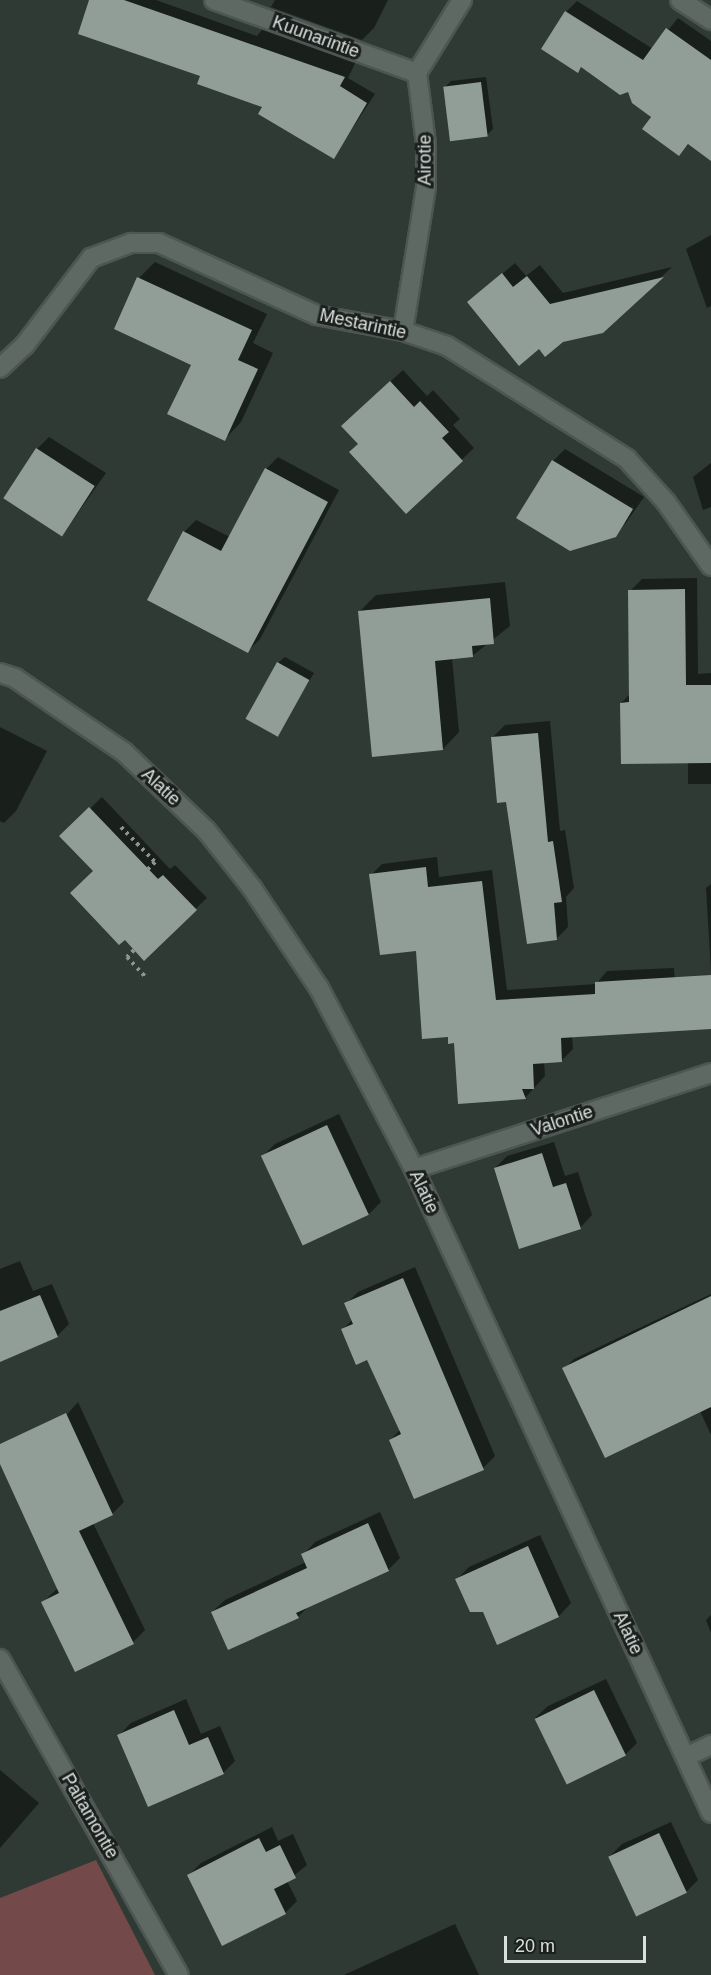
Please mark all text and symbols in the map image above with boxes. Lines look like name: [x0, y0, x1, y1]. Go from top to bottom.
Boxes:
street label: Kuunarintie: [270, 11, 362, 63]
street label: Airotie: [414, 134, 436, 186]
street label: Mestarintie: [318, 304, 408, 344]
street label: Alatie: [137, 764, 185, 810]
street label: Valontie: [528, 1101, 596, 1141]
street label: Alatie: [405, 1167, 443, 1217]
street label: Alatie: [609, 1608, 647, 1658]
street label: Paltamontie: [57, 1769, 123, 1863]
scale bar: [507, 1924, 650, 1962]
text: 20 m: [515, 1936, 555, 1956]

